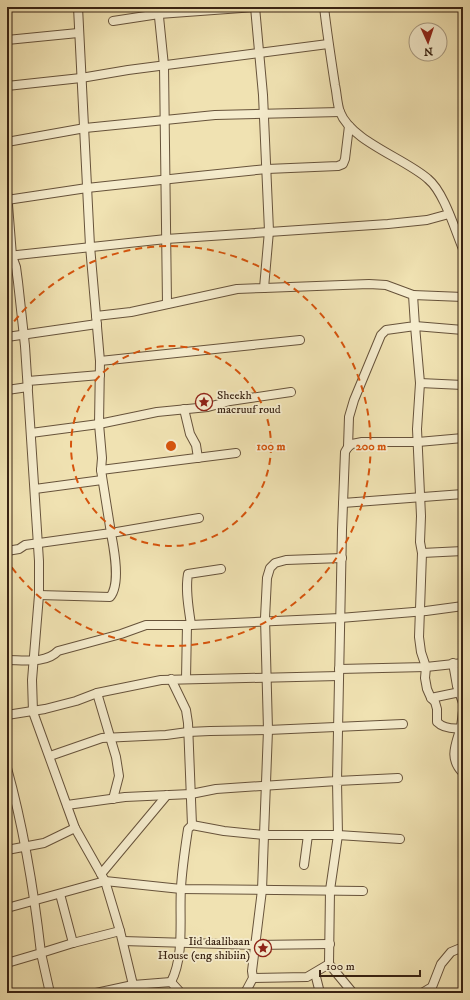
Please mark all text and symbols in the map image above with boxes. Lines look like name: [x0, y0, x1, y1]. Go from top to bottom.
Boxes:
north arrow: [408, 22, 448, 62]
text: N: [424, 44, 433, 58]
place label: Sheekh macruuf roud: [217, 388, 281, 417]
place icon: Sheekh macruuf roud: [194, 392, 214, 412]
centre of rings: [164, 439, 178, 453]
text: 100 m: [257, 439, 285, 454]
text: 200 m: [356, 439, 386, 454]
place label: Iid daalibaan House (eng shibiin): [158, 934, 251, 963]
place icon: Iid daalibaan House (eng shibiin): [253, 938, 273, 958]
scale bar: [320, 952, 420, 978]
text: 100 m: [326, 959, 355, 974]

